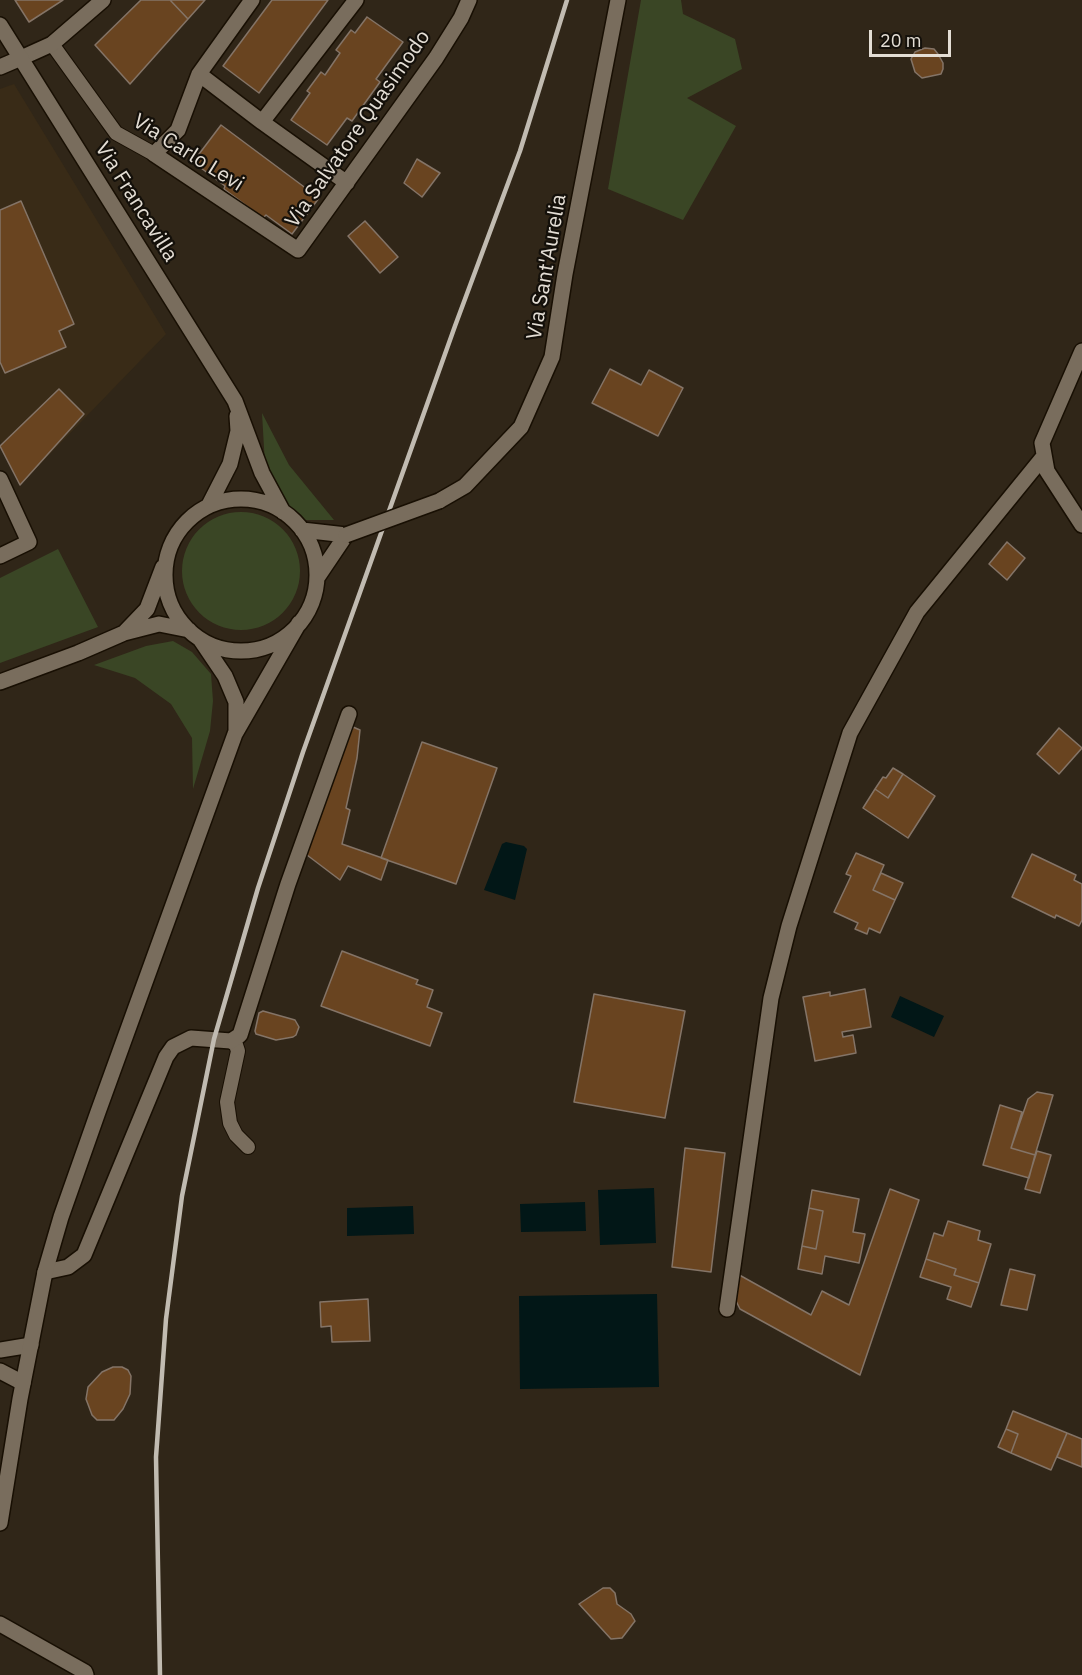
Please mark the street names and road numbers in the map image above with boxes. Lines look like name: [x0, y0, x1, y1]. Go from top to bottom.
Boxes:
street label: Via Salvatore Quasimodo: [280, 25, 436, 233]
street label: Via Carlo Levi: [128, 109, 248, 197]
street label: Via Francavilla: [89, 138, 183, 266]
street label: Via Sant'Aurelia: [522, 192, 572, 342]

